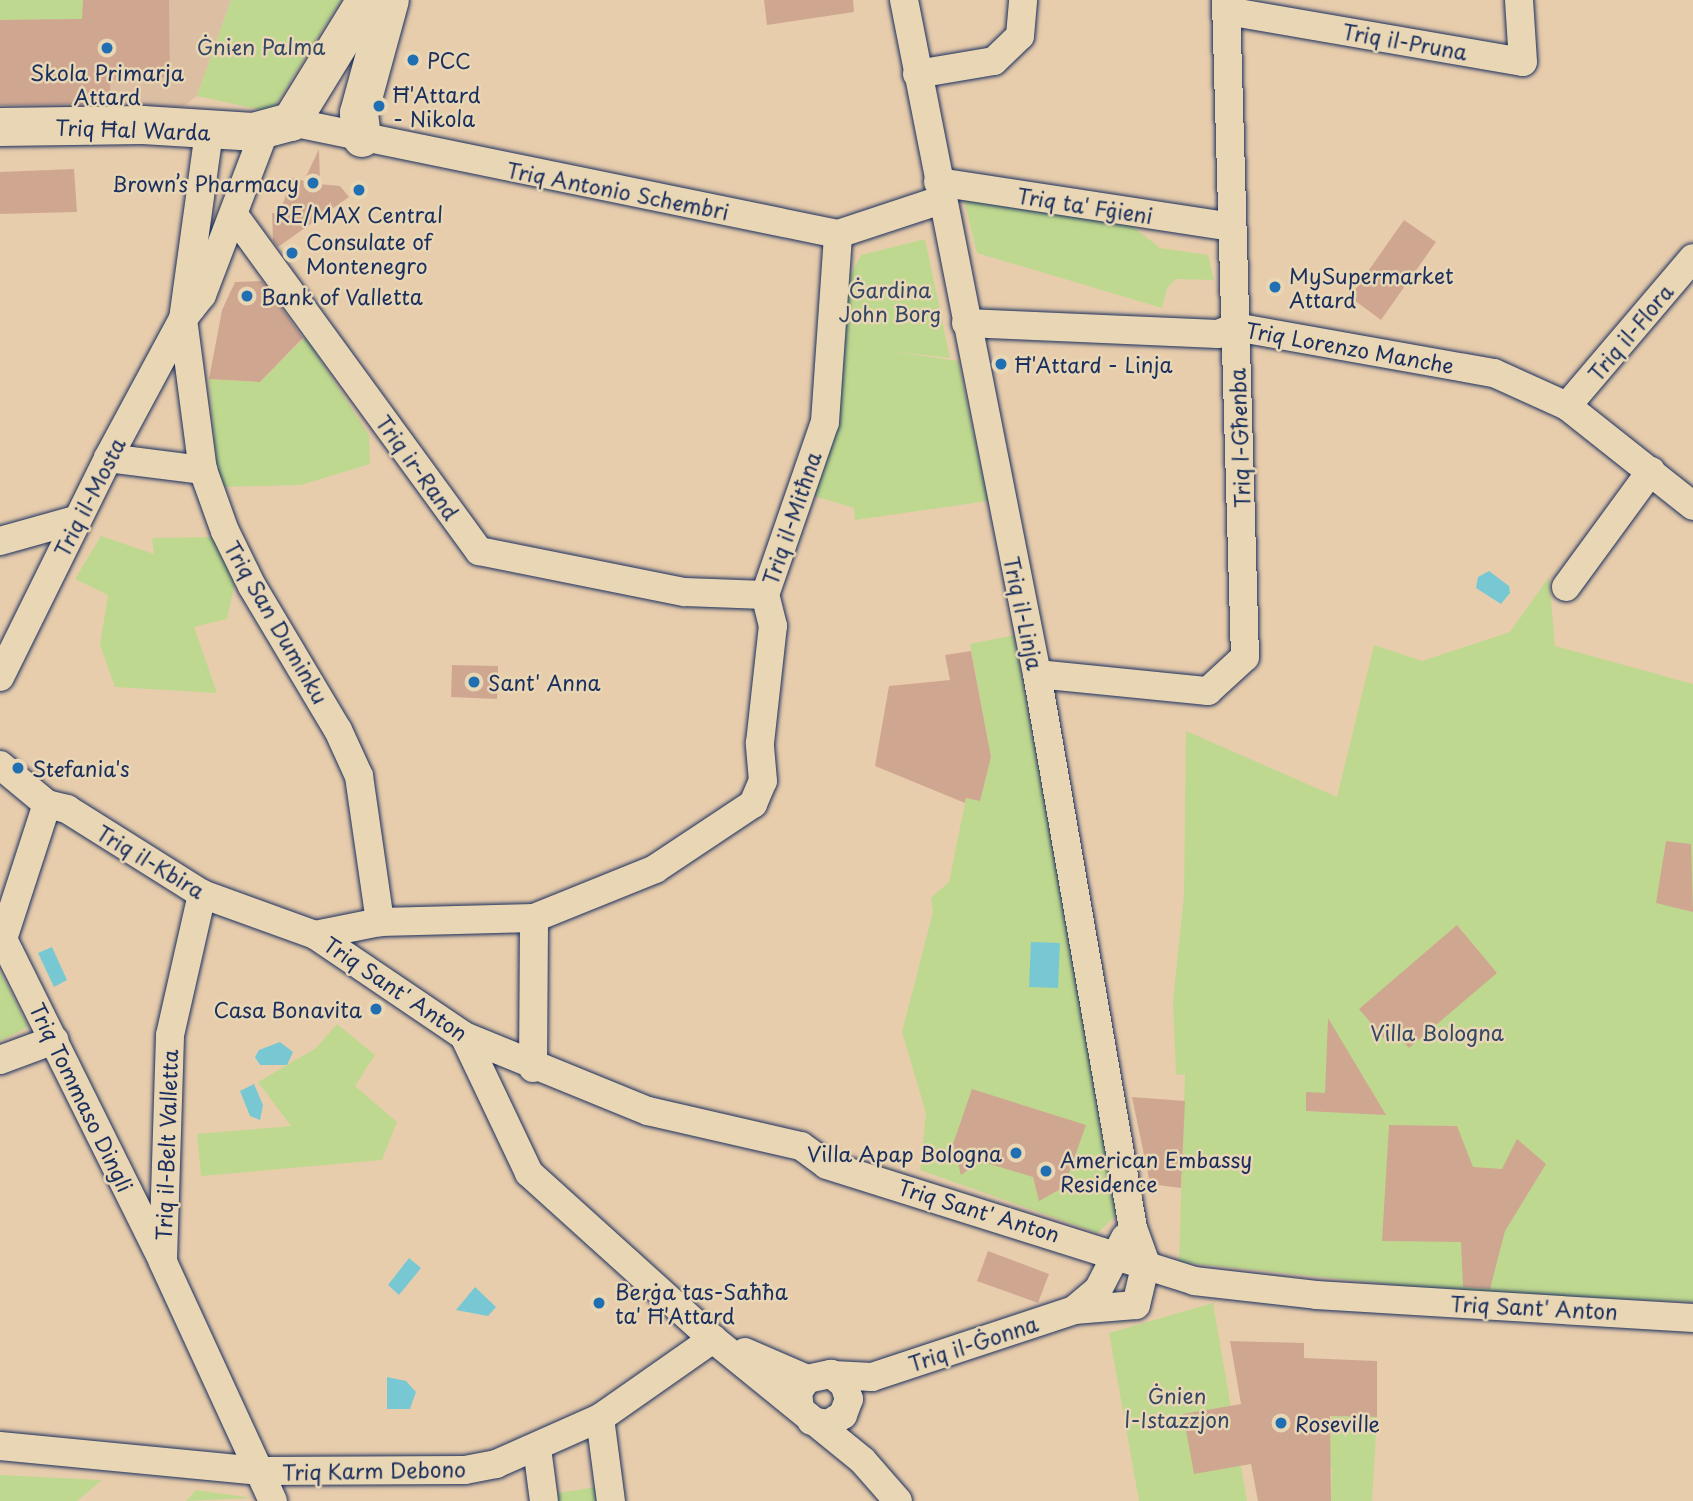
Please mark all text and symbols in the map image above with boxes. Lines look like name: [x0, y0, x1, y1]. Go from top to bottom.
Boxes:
street label: Triq il-Pruna: [1340, 18, 1470, 64]
park label: Ġnien Palma: [197, 33, 325, 59]
marker: Skola Primarja Attard: [99, 40, 115, 56]
place label: PCC: [427, 47, 471, 73]
marker: PCC: [405, 52, 421, 68]
place label: Skola Primarja Attard: [30, 59, 184, 109]
place label: Ħ'Attard - Nikola: [393, 81, 481, 131]
marker: Ħ'Attard - Nikola: [371, 98, 387, 114]
street label: Triq Ħal Warda: [55, 114, 211, 144]
street label: Triq Antonio Schembri: [504, 156, 732, 224]
place label: Brown’s Pharmacy: [111, 170, 299, 196]
marker: Brown’s Pharmacy: [305, 175, 321, 191]
marker: RE/MAX Central: [351, 182, 367, 198]
street label: Triq ta' Fġieni: [1015, 182, 1155, 228]
place label: RE/MAX Central: [275, 201, 443, 227]
place label: Consulate of Montenegro: [306, 228, 432, 278]
marker: Consulate of Montenegro: [284, 245, 300, 261]
place label: MySupermarket Attard: [1289, 262, 1454, 312]
park label: Ġardina John Borg: [839, 276, 941, 326]
street label: Triq il-Flora: [1582, 278, 1678, 386]
marker: MySupermarket Attard: [1267, 279, 1283, 295]
place label: Bank of Valletta: [261, 283, 425, 309]
marker: Bank of Valletta: [239, 288, 255, 304]
street label: Triq Lorenzo Manche: [1244, 316, 1456, 378]
place label: Ħ'Attard - Linja: [1015, 351, 1174, 377]
marker: Ħ'Attard - Linja: [993, 356, 1009, 372]
street label: Triq l-Għenba: [1224, 367, 1254, 509]
street label: Triq ir-Rand: [371, 409, 465, 525]
street label: Triq il-Mosta: [48, 433, 130, 561]
street label: Triq il-Mitħna: [756, 448, 826, 588]
street label: Triq San Duminku: [220, 536, 334, 708]
street label: Triq il-Linja: [1000, 553, 1048, 673]
place label: Sant' Anna: [488, 669, 601, 695]
marker: Sant' Anna: [466, 674, 482, 690]
place label: Stefania's: [32, 755, 130, 781]
marker: Stefania's: [10, 760, 26, 776]
street label: Triq il-Kbira: [92, 819, 210, 903]
street label: Triq Sant' Anton: [319, 930, 473, 1046]
place label: Casa Bonavita: [214, 996, 362, 1022]
street label: Triq Tommaso Dingli: [25, 998, 139, 1196]
marker: Casa Bonavita: [368, 1001, 384, 1017]
park label: Villa Bologna: [1370, 1019, 1504, 1045]
street label: Triq il-Belt Valletta: [150, 1048, 182, 1242]
place label: Villa Apap Bologna: [806, 1140, 1002, 1166]
marker: Villa Apap Bologna: [1008, 1145, 1024, 1161]
place label: American Embassy Residence: [1060, 1146, 1252, 1196]
marker: American Embassy Residence: [1038, 1163, 1054, 1179]
street label: Triq Sant' Anton: [895, 1173, 1063, 1247]
place label: Berġa tas-Saħħa ta' Ħ'Attard: [615, 1278, 788, 1328]
street label: Triq Sant' Anton: [1449, 1290, 1619, 1324]
marker: Berġa tas-Saħħa ta' Ħ'Attard: [589, 1293, 609, 1313]
street label: Triq il-Ġonna: [905, 1310, 1041, 1376]
park label: Ġnien l-Istazzjon: [1124, 1382, 1230, 1432]
place label: Roseville: [1295, 1410, 1380, 1436]
marker: Roseville: [1273, 1415, 1289, 1431]
street label: Triq Karm Debono: [281, 1456, 467, 1484]

